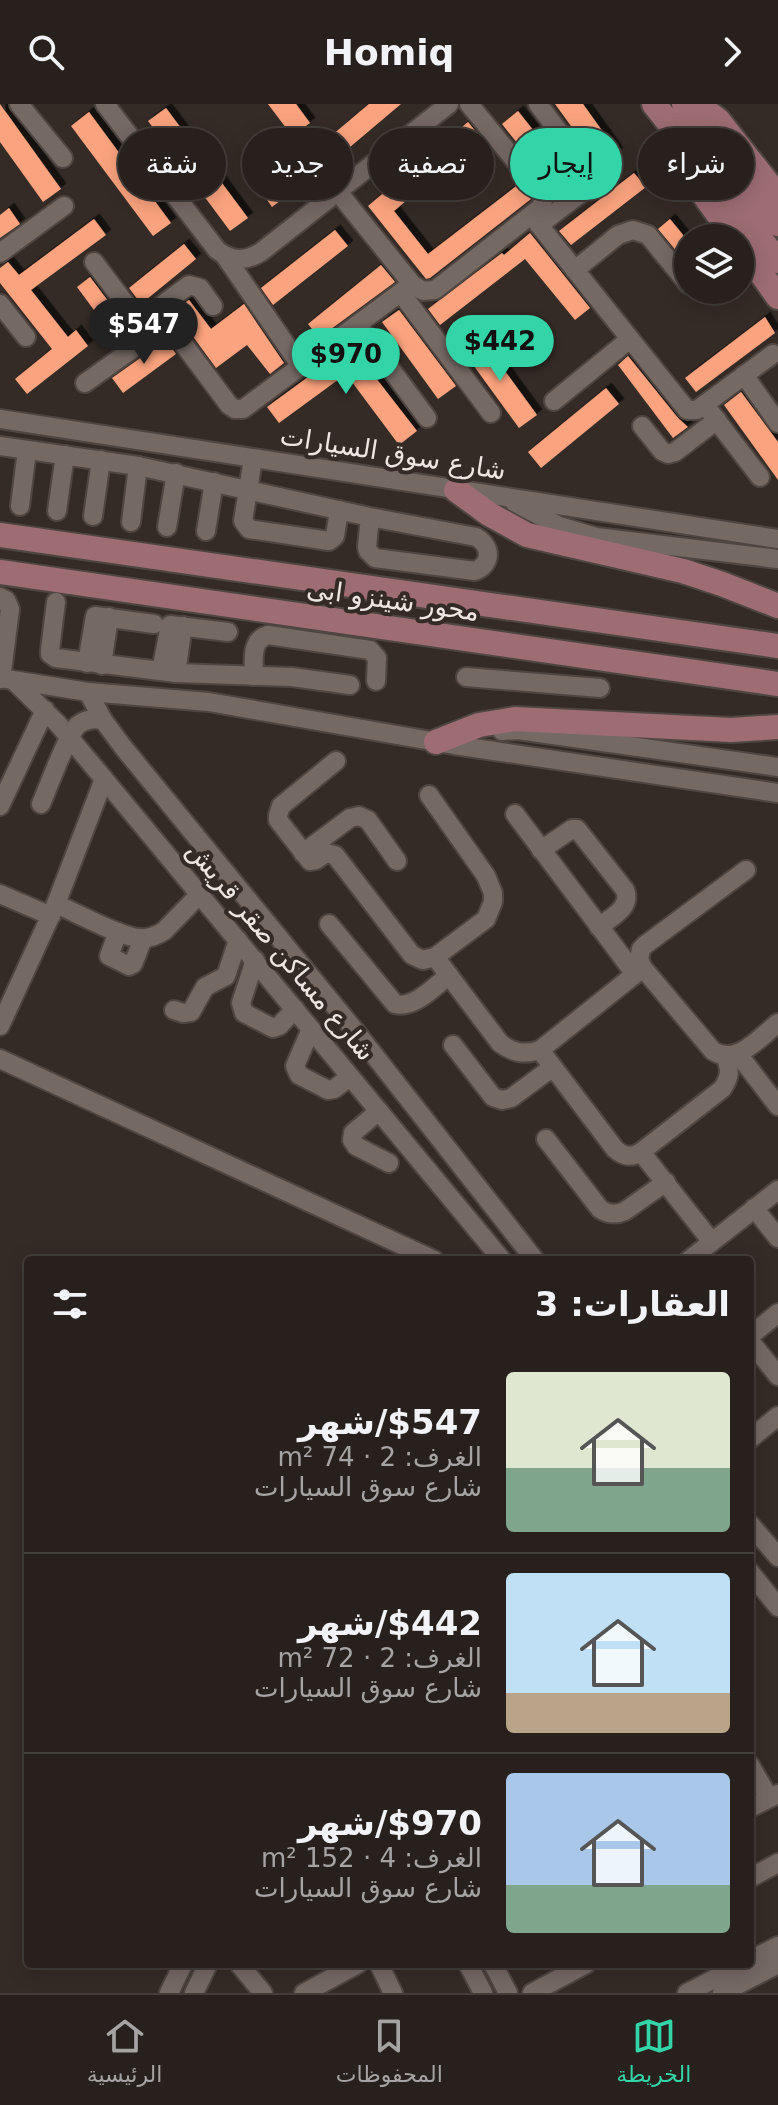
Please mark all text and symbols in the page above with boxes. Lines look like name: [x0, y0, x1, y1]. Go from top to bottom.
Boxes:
icon: search: [24, 30, 68, 74]
icon: forward: [710, 30, 754, 74]
text: Homiq: [324, 32, 454, 73]
chip: شقة: [118, 128, 226, 200]
chip: جديد: [242, 128, 353, 200]
chip: تصفية: [369, 128, 494, 200]
chip: إيجار: [510, 128, 622, 200]
chip: شراء: [638, 128, 754, 200]
map controls: [674, 224, 754, 304]
button: layers: [674, 224, 754, 304]
pin: $547: [97, 298, 191, 366]
text: $547: [108, 309, 180, 339]
pin: $442: [453, 315, 547, 383]
text: $442: [464, 326, 536, 356]
pin: $970: [299, 328, 393, 396]
text: $970: [310, 339, 382, 369]
street label: شارع سوق السيارات: [278, 420, 508, 487]
street label: محور شينزو ابى: [305, 573, 481, 628]
street label: شارع مساكن صقر قريش: [180, 835, 381, 1067]
icon: filters: [48, 1282, 92, 1326]
text: العقارات: 3: [535, 1284, 730, 1324]
text: $547/شهر: [298, 1402, 482, 1442]
icon: home: [570, 1404, 666, 1500]
text: الغرف: 2 · 74 m²: [278, 1442, 482, 1472]
text: شارع سوق السيارات: [254, 1472, 482, 1502]
text: $442/شهر: [298, 1603, 482, 1643]
icon: home: [570, 1605, 666, 1701]
text: الغرف: 2 · 72 m²: [278, 1643, 482, 1673]
text: شارع سوق السيارات: [254, 1673, 482, 1703]
text: $970/شهر: [298, 1803, 482, 1843]
icon: home: [570, 1805, 666, 1901]
text: الغرف: 4 · 152 m²: [261, 1843, 482, 1873]
text: شارع سوق السيارات: [254, 1873, 482, 1903]
tab: الرئيسية: [87, 2014, 162, 2087]
tab: المحفوظات: [336, 2014, 443, 2087]
tab: الخريطة: [616, 2014, 691, 2087]

